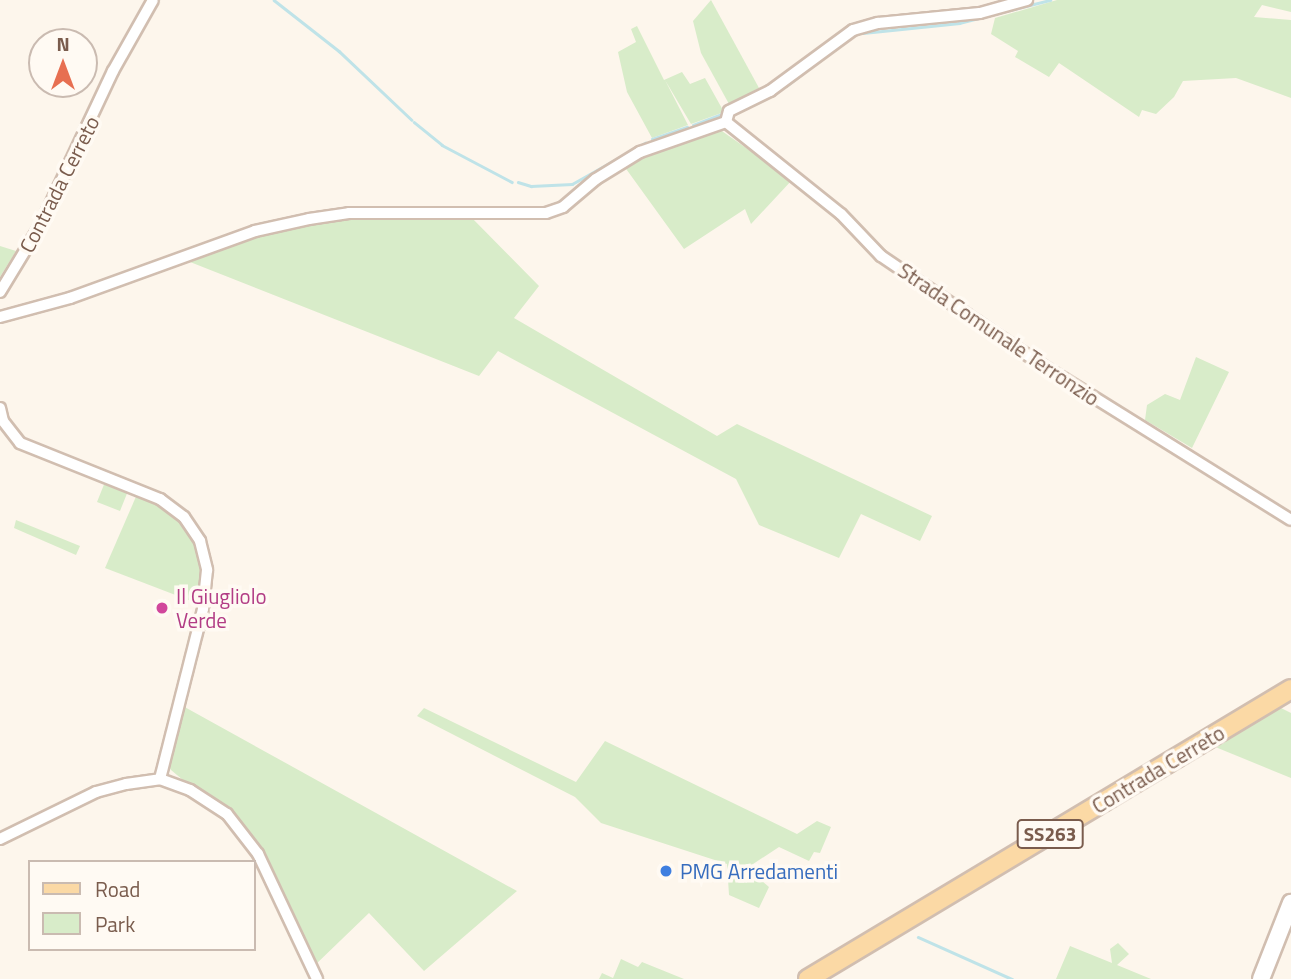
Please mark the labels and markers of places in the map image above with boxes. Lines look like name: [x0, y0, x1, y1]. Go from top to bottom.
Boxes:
place label: Il Giugliolo Verde: [176, 583, 267, 633]
marker: Il Giugliolo Verde: [154, 600, 170, 616]
place label: PMG Arredamenti: [680, 858, 838, 884]
marker: PMG Arredamenti: [658, 863, 674, 879]

